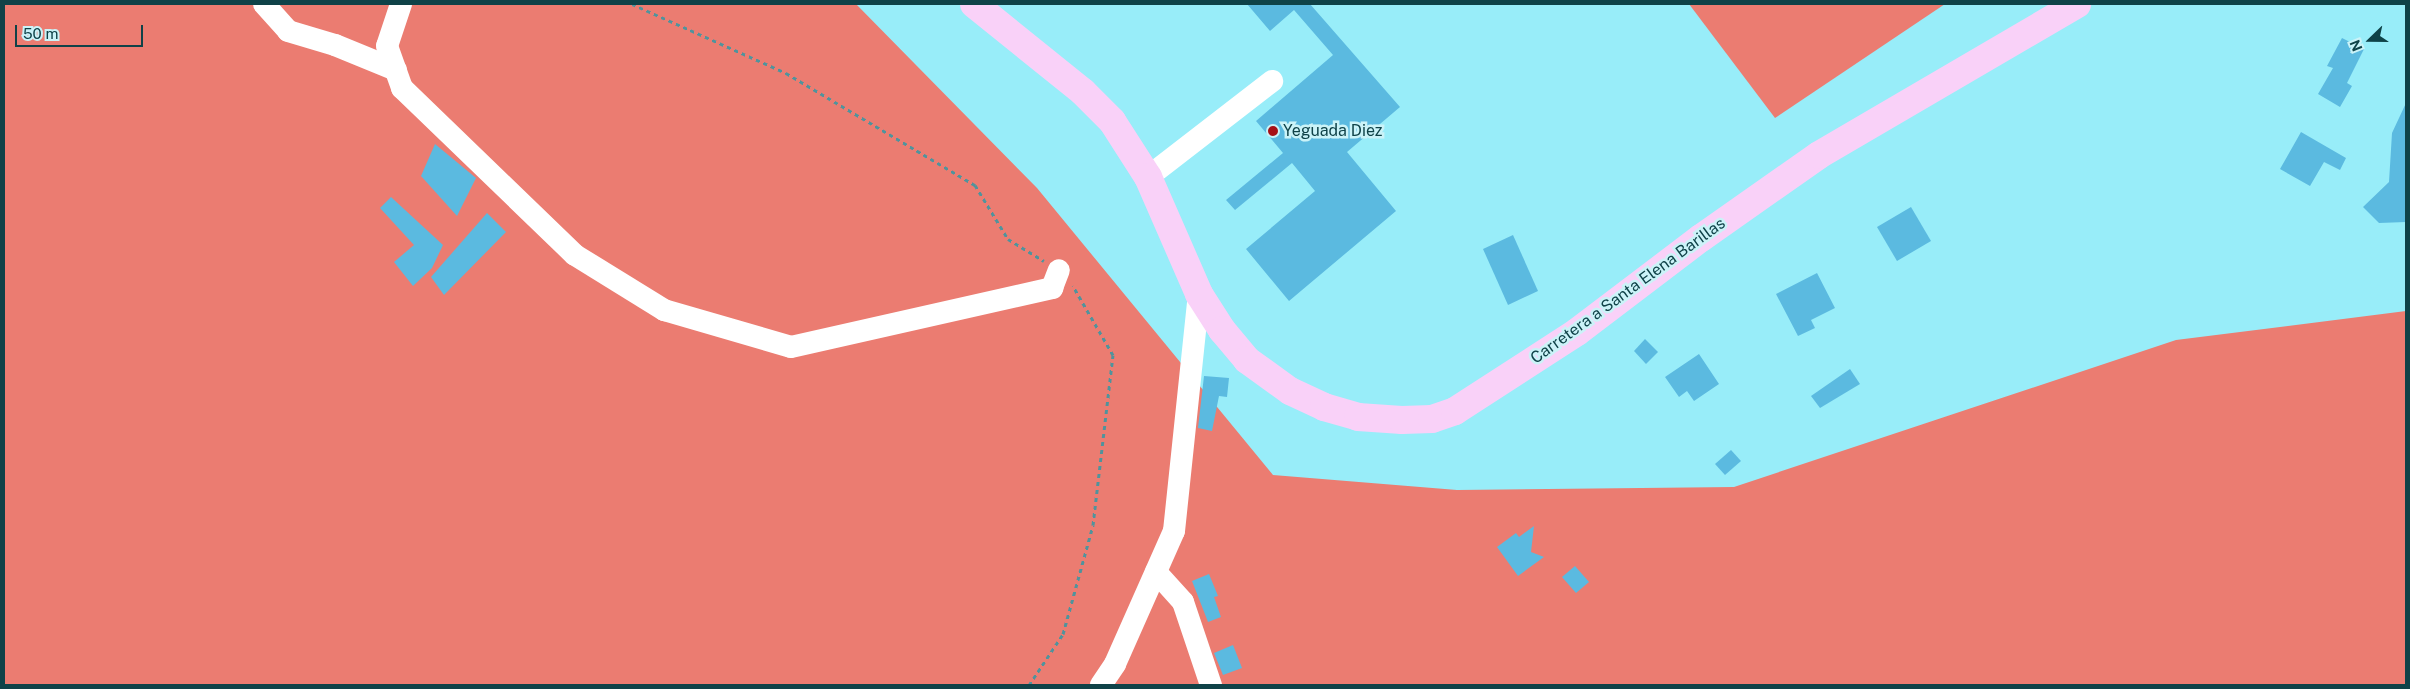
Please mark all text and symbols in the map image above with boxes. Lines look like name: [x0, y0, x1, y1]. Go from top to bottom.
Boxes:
scale bar: [18, 15, 145, 47]
north arrow: [2345, 15, 2395, 65]
text: 50 m: [23, 25, 58, 42]
text: N: [2347, 38, 2366, 54]
place label: Yeguada Diez: [1283, 121, 1382, 141]
marker: Yeguada Diez: [1267, 125, 1279, 137]
street label: Carretera a Santa Elena Barillas: [1527, 214, 1729, 368]

